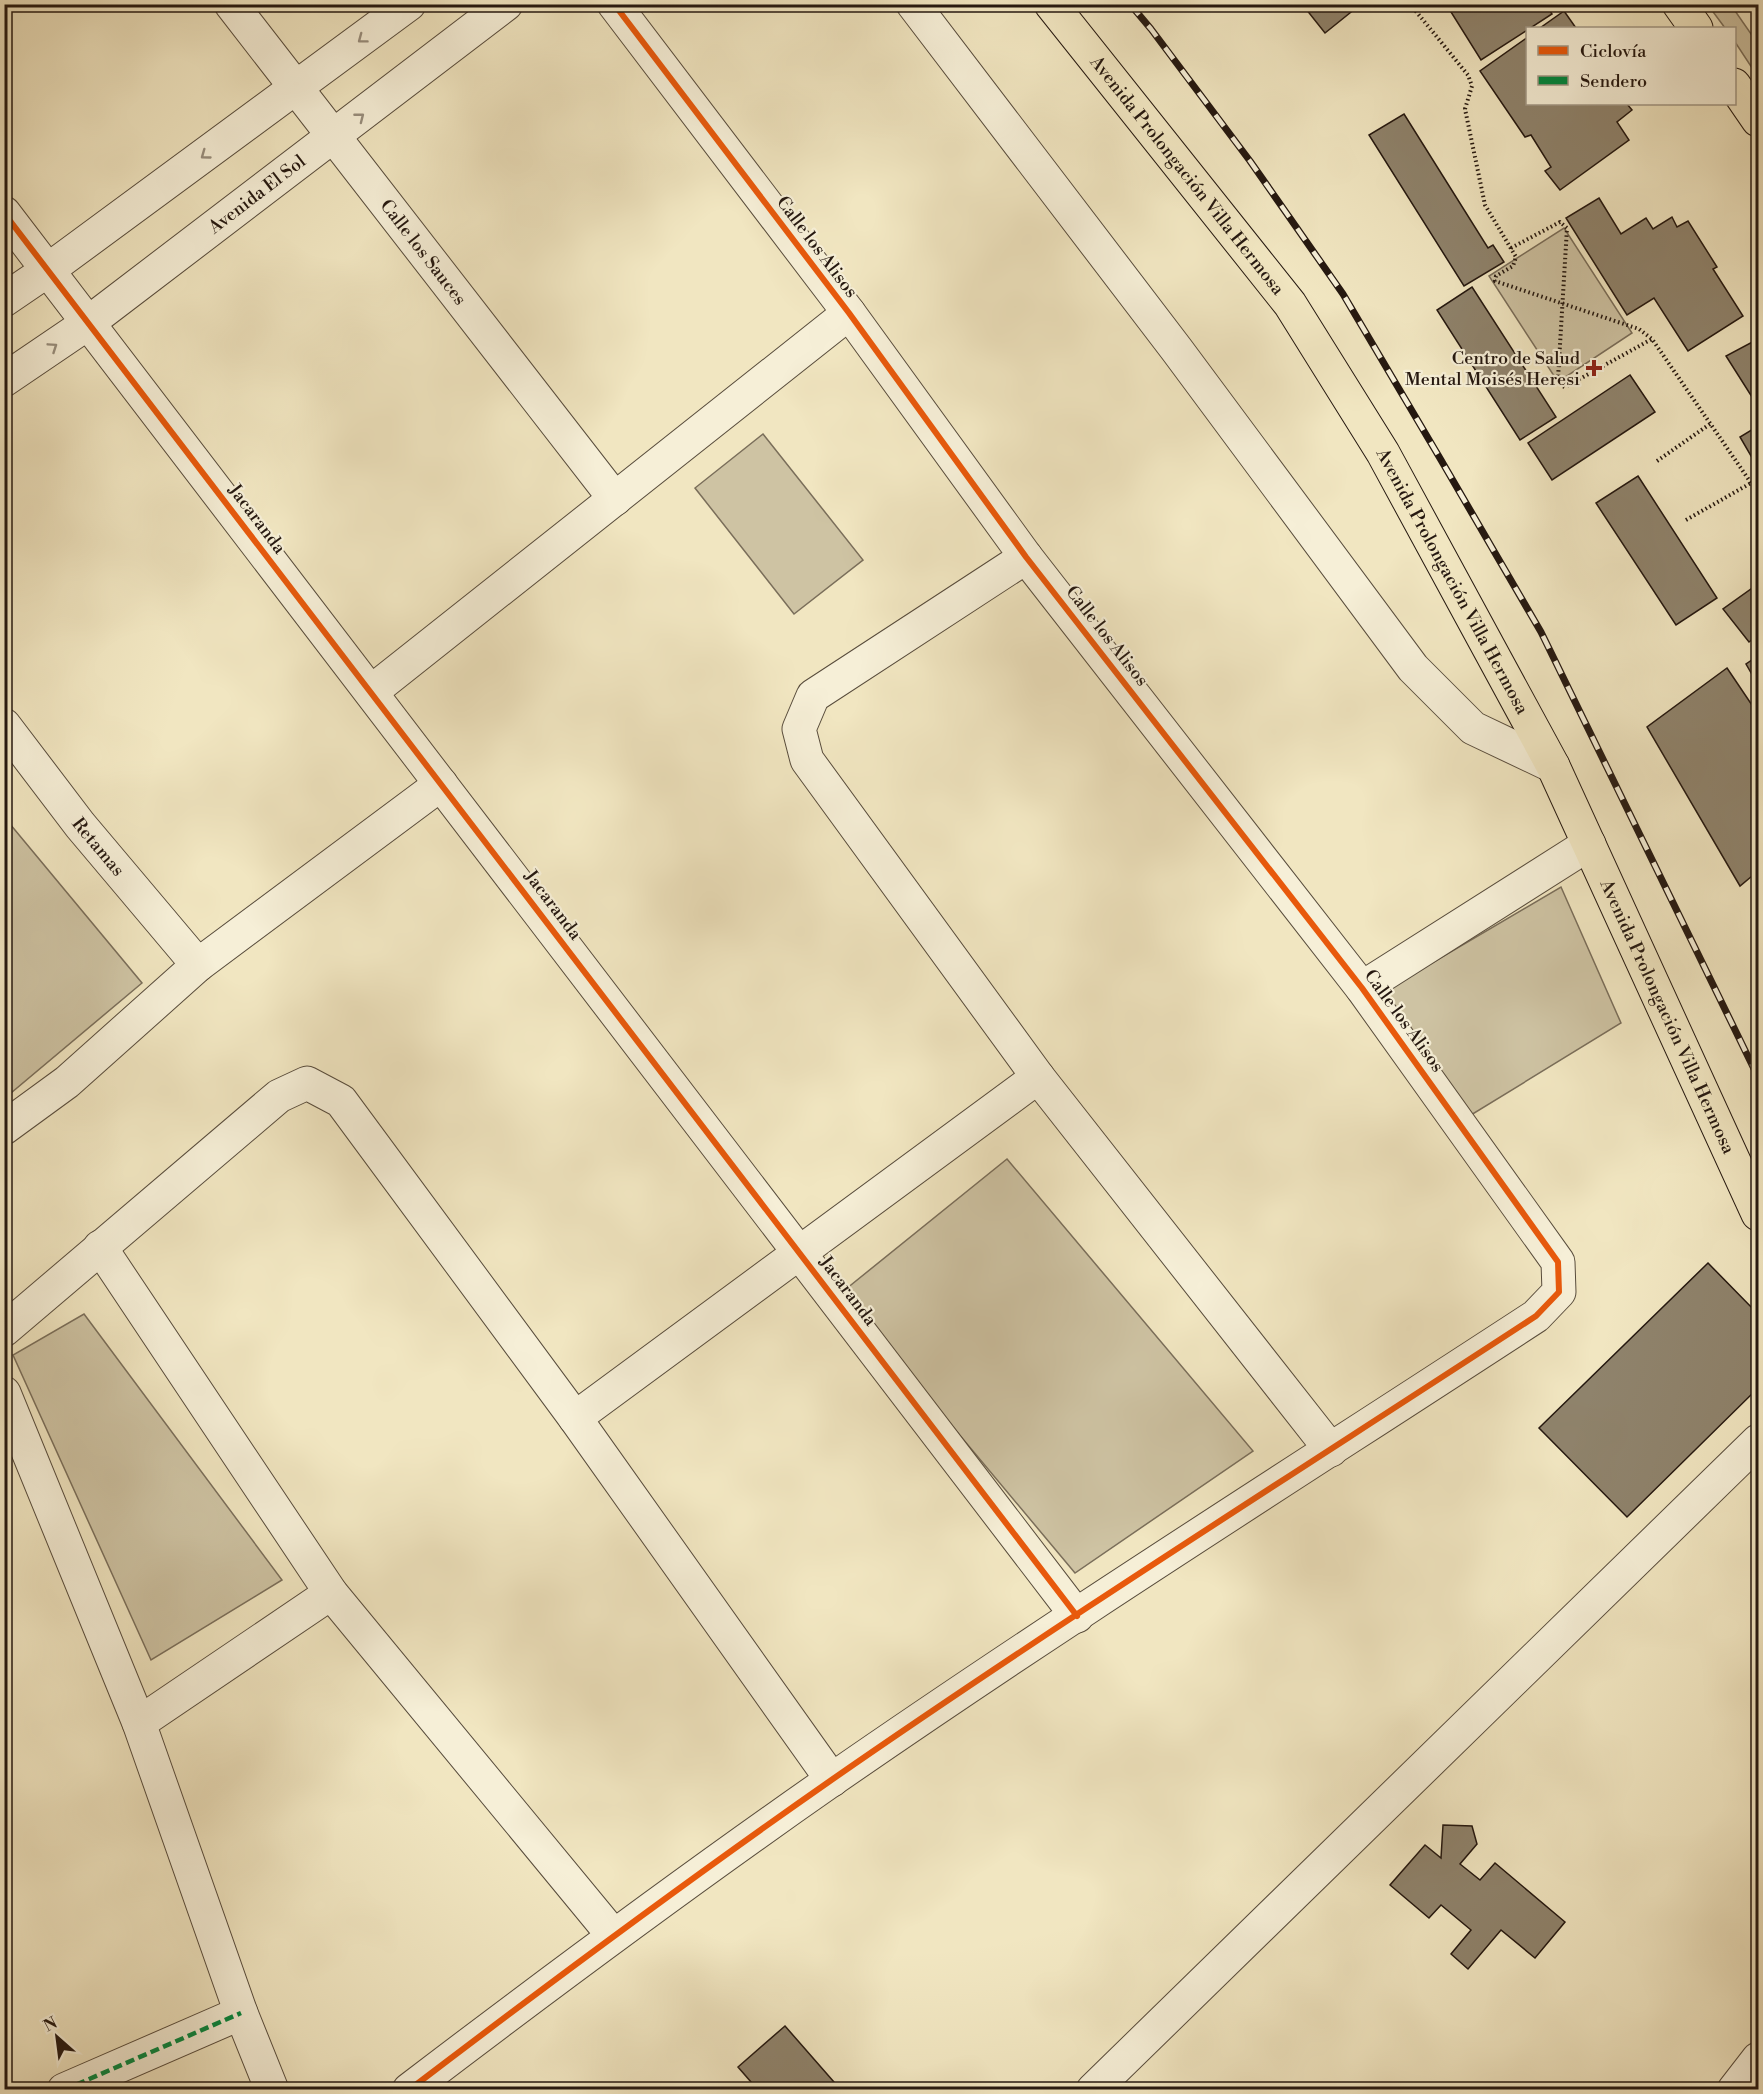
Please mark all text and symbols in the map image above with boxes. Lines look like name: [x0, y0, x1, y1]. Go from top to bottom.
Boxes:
legend: [1526, 27, 1736, 105]
one-way arrow: [358, 32, 369, 43]
text: Ciclovía: [1580, 40, 1647, 63]
street label: Avenida Prolongación Villa Hermosa: [1085, 50, 1290, 300]
text: Sendero: [1580, 70, 1647, 93]
one-way arrow: [353, 113, 364, 124]
one-way arrow: [201, 148, 212, 159]
street label: Avenida El Sol: [203, 149, 311, 239]
street label: Calle los Alisos: [771, 192, 863, 303]
street label: Calle los Sauces: [375, 195, 472, 310]
one-way arrow: [46, 343, 57, 354]
place label: Centro de Salud Mental Moisés Heresi: [1405, 347, 1581, 391]
marker: Centro de Salud Mental Moisés Heresi: [1585, 359, 1603, 377]
street label: Avenida Prolongación Villa Hermosa: [1371, 443, 1534, 719]
street label: Jacaranda: [223, 479, 291, 559]
street label: Calle los Alisos: [1061, 581, 1154, 691]
street label: Retamas: [67, 813, 130, 881]
street label: Jacaranda: [519, 865, 587, 945]
street label: Avenida Prolongación Villa Hermosa: [1595, 875, 1741, 1158]
street label: Calle los Alisos: [1359, 965, 1449, 1077]
street label: Jacaranda: [814, 1251, 882, 1331]
north arrow: [27, 2007, 87, 2067]
text: N: [40, 2013, 61, 2036]

